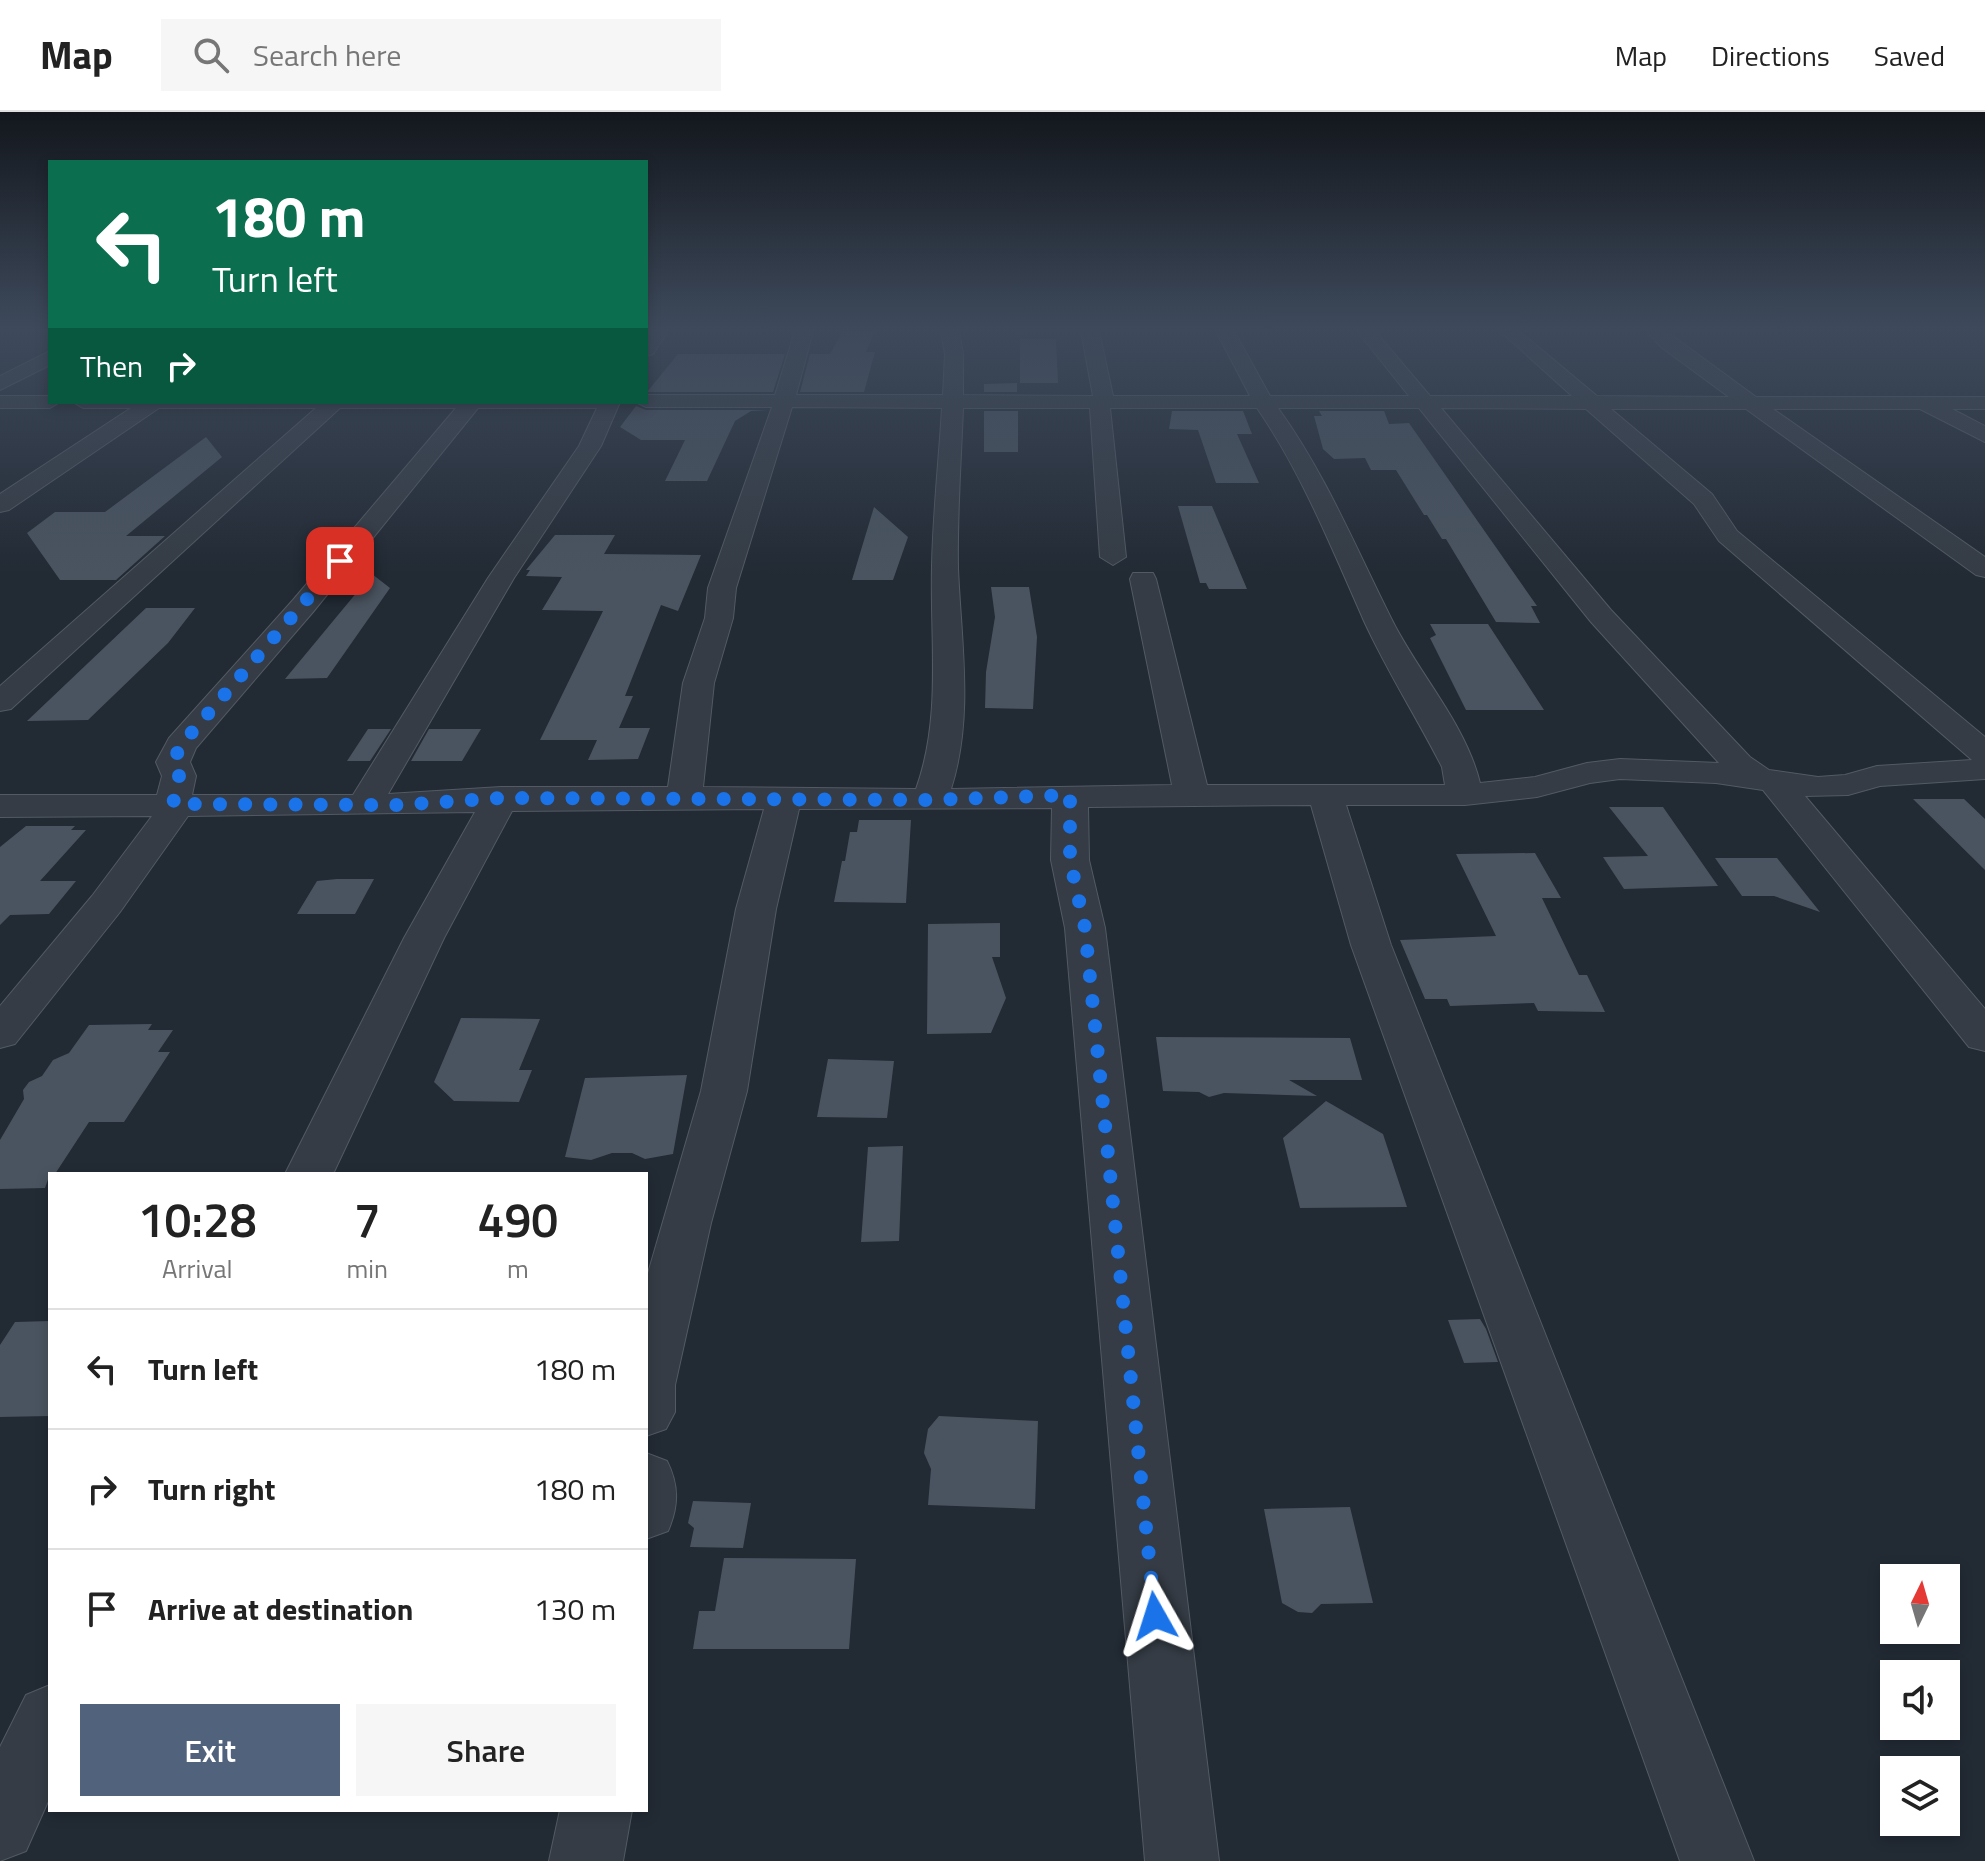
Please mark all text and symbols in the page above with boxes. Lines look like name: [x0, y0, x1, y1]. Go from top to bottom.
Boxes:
search box: [161, 19, 721, 91]
text: Map: [40, 26, 113, 84]
text: Search here: [253, 32, 402, 78]
icon: search: [189, 33, 233, 77]
text: Map: [1615, 34, 1667, 77]
text: Directions: [1711, 34, 1830, 77]
text: Saved: [1874, 34, 1945, 77]
text: 180 m: [212, 174, 365, 259]
icon: left: [80, 192, 184, 296]
text: Turn left: [212, 251, 338, 306]
text: Then: [80, 343, 143, 389]
icon: right: [159, 344, 203, 388]
pin: [306, 527, 374, 595]
icon: arrive: [318, 539, 362, 583]
text: 10:28: [138, 1183, 257, 1256]
text: 7: [354, 1183, 381, 1256]
text: 490: [478, 1183, 558, 1256]
text: Arrival: [162, 1249, 232, 1288]
text: min: [346, 1249, 388, 1288]
text: m: [507, 1249, 529, 1288]
text: Turn left: [148, 1346, 258, 1392]
text: 180 m: [534, 1346, 616, 1392]
icon: left: [80, 1347, 124, 1391]
text: Turn right: [148, 1466, 276, 1512]
text: 180 m: [534, 1466, 616, 1512]
icon: right: [80, 1467, 124, 1511]
north arrow: [1880, 1564, 1960, 1644]
map controls: [1880, 1564, 1960, 1836]
position arrow: [1113, 1574, 1197, 1658]
text: Arrive at destination: [148, 1586, 413, 1632]
text: 130 m: [534, 1586, 616, 1632]
icon: arrive: [80, 1587, 124, 1631]
button: sound: [1880, 1660, 1960, 1740]
button: Exit: [80, 1704, 340, 1796]
button: Share: [356, 1704, 616, 1796]
button: layers: [1880, 1756, 1960, 1836]

